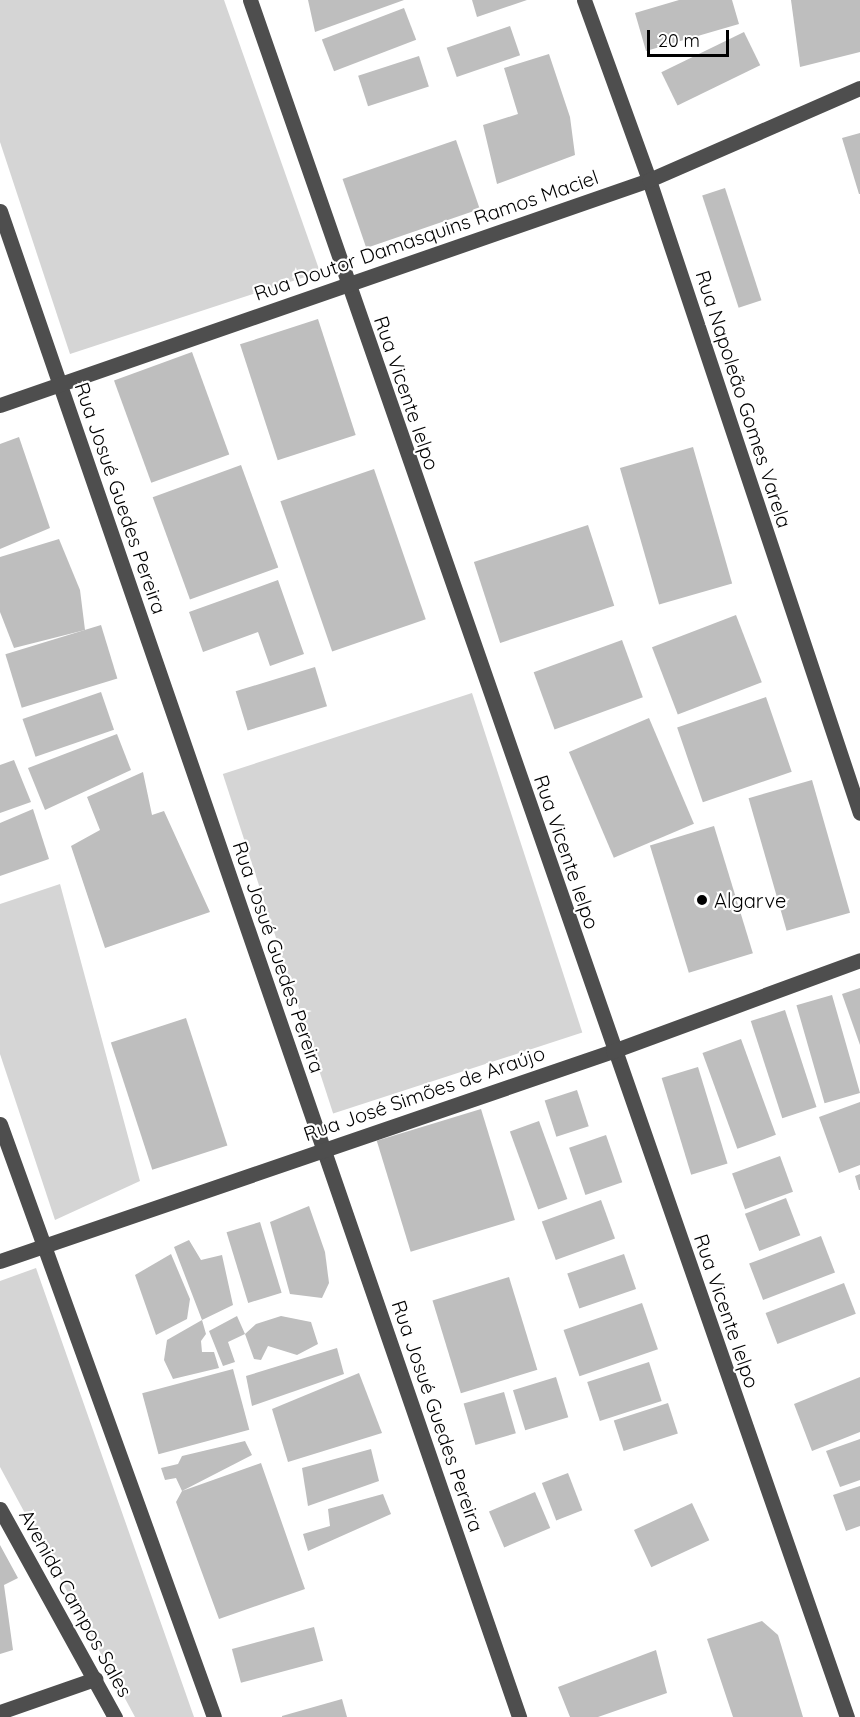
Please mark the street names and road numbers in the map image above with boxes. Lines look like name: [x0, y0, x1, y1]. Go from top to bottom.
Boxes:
street label: Rua Doutor Damasquins Ramos Maciel: [251, 165, 601, 305]
street label: Rua Napoleão Gomes Varela: [691, 267, 797, 531]
street label: Rua Vicente Ielpo: [369, 313, 445, 473]
street label: Rua Josué Guedes Pereira: [70, 379, 172, 617]
street label: Rua Vicente Ielpo: [529, 772, 605, 932]
street label: Rua Josué Guedes Pereira: [228, 838, 330, 1076]
street label: Rua José Simões de Araújo: [300, 1040, 548, 1146]
street label: Rua Vicente Ielpo: [689, 1231, 765, 1391]
street label: Rua Josué Guedes Pereira: [387, 1297, 489, 1535]
street label: Avenida Campos Sales: [14, 1505, 138, 1701]

